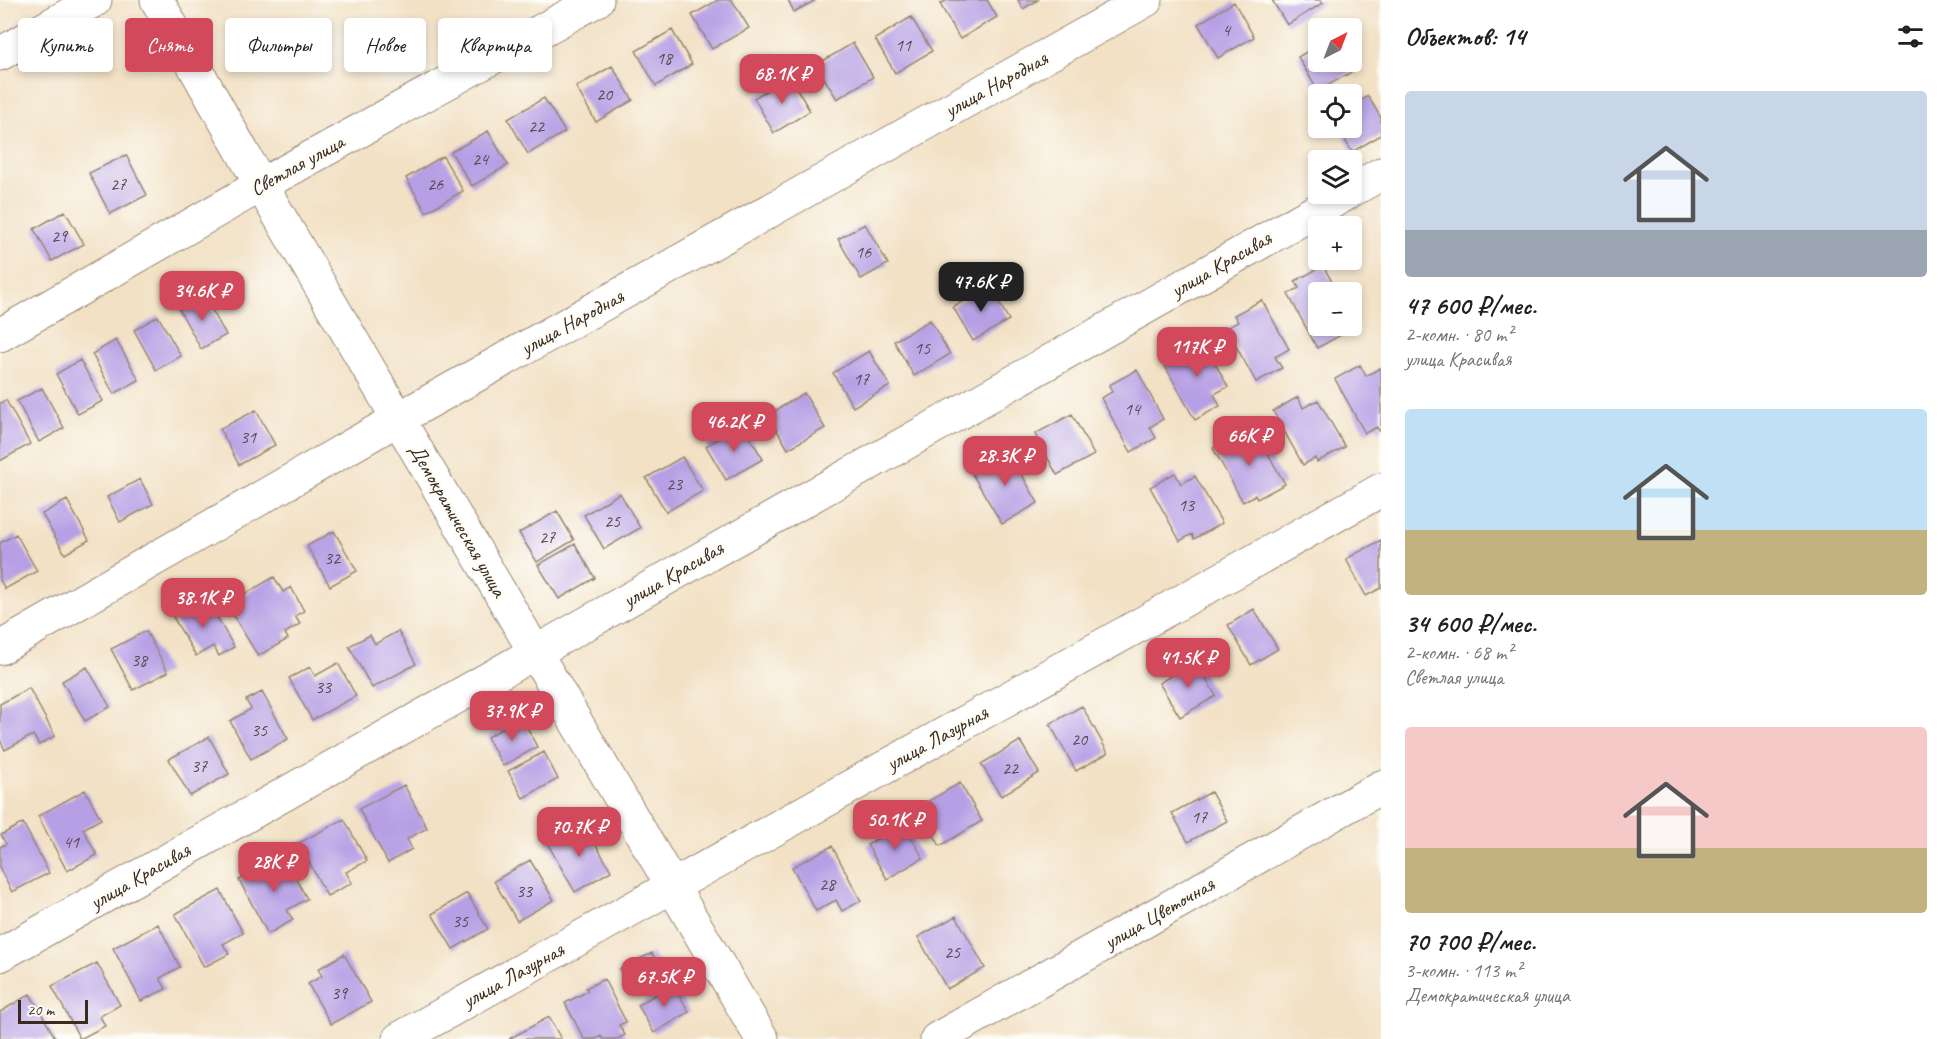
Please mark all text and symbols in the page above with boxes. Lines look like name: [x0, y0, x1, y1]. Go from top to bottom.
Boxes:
chip: Купить: [18, 18, 113, 72]
chip: Снять: [125, 18, 213, 72]
chip: Фильтры: [225, 18, 332, 72]
chip: Новое: [344, 18, 426, 72]
chip: Квартира: [438, 18, 552, 72]
north arrow: [1308, 18, 1362, 72]
map controls: [1308, 18, 1362, 336]
house number: 4: [1222, 19, 1232, 41]
text: Объектов: 14: [1405, 20, 1525, 53]
icon: filters: [1894, 20, 1927, 53]
house number: 11: [895, 34, 912, 56]
street label: улица Народная: [938, 44, 1053, 124]
house number: 18: [656, 47, 674, 69]
pin: 68.1K ₽: [727, 54, 837, 105]
text: 68.1K ₽: [754, 61, 810, 86]
house number: 20: [596, 83, 614, 105]
button: locate: [1308, 84, 1362, 138]
house number: 22: [528, 115, 546, 137]
street label: Светлая улица: [246, 127, 351, 201]
icon: home: [1612, 130, 1720, 238]
house number: 24: [472, 148, 490, 170]
button: layers: [1308, 150, 1362, 204]
house number: 27: [110, 173, 127, 195]
house number: 26: [427, 173, 444, 195]
button: +: [1308, 216, 1362, 270]
street label: улица Красивая: [1164, 224, 1277, 304]
house number: 29: [51, 225, 69, 247]
house number: 16: [855, 241, 872, 263]
pin: 47.6K ₽: [926, 262, 1036, 313]
text: 47.6K ₽: [953, 269, 1009, 294]
pin: 34.6K ₽: [147, 271, 257, 322]
text: 34.6K ₽: [174, 278, 230, 303]
street label: улица Народная: [514, 282, 629, 362]
button: −: [1308, 282, 1362, 336]
text: 47 600 ₽/мес.: [1405, 289, 1536, 322]
text: 2-комн. · 80 m²: [1405, 322, 1513, 347]
pin: 117K ₽: [1148, 327, 1246, 378]
text: 117K ₽: [1171, 334, 1223, 359]
house number: 15: [914, 337, 931, 359]
text: улица Красивая: [1405, 347, 1512, 372]
house number: 17: [853, 368, 870, 390]
house number: 14: [1124, 398, 1142, 420]
pin: 46.2K ₽: [679, 402, 789, 453]
text: 46.2K ₽: [706, 409, 762, 434]
pin: 66K ₽: [1207, 416, 1291, 467]
text: 66K ₽: [1227, 423, 1271, 448]
house number: 31: [240, 426, 257, 448]
pin: 28.3K ₽: [950, 436, 1060, 487]
street label: Демократическая улица: [404, 439, 513, 603]
text: 28.3K ₽: [977, 443, 1033, 468]
icon: home: [1612, 448, 1720, 556]
house number: 23: [666, 473, 684, 495]
house number: 13: [1178, 494, 1196, 516]
house number: 25: [604, 510, 621, 532]
house number: 27: [539, 526, 556, 548]
street label: улица Красивая: [616, 534, 729, 614]
house number: 32: [324, 547, 342, 569]
pin: 38.1K ₽: [148, 578, 258, 629]
text: 38.1K ₽: [175, 585, 231, 610]
text: 34 600 ₽/мес.: [1405, 607, 1536, 640]
pin: 41.5K ₽: [1133, 638, 1243, 689]
text: 2-комн. · 68 m²: [1405, 640, 1513, 665]
text: 41.5K ₽: [1160, 645, 1216, 670]
house number: 38: [131, 649, 149, 671]
text: Светлая улица: [1405, 665, 1503, 690]
house number: 33: [315, 676, 333, 698]
pin: 37.9K ₽: [457, 691, 567, 742]
text: 37.9K ₽: [484, 698, 540, 723]
street label: улица Лазурная: [880, 699, 994, 778]
house number: 35: [251, 719, 268, 741]
house number: 20: [1071, 728, 1089, 750]
house number: 37: [191, 755, 208, 777]
house number: 22: [1002, 757, 1020, 779]
icon: home: [1612, 766, 1720, 874]
pin: 50.1K ₽: [840, 800, 950, 851]
house number: 17: [1191, 806, 1208, 828]
pin: 70.7K ₽: [524, 807, 634, 858]
text: 50.1K ₽: [867, 807, 923, 832]
text: 70.7K ₽: [551, 814, 607, 839]
house number: 41: [63, 831, 80, 853]
street label: улица Красивая: [83, 836, 196, 916]
pin: 28K ₽: [232, 842, 316, 893]
text: 28K ₽: [252, 849, 296, 874]
street label: улица Цветочная: [1097, 870, 1220, 956]
house number: 28: [819, 873, 837, 895]
house number: 33: [516, 880, 534, 902]
house number: 35: [452, 910, 469, 932]
text: 70 700 ₽/мес.: [1405, 925, 1536, 958]
street label: улица Лазурная: [456, 936, 570, 1015]
house number: 25: [944, 941, 961, 963]
pin: 67.5K ₽: [609, 957, 719, 1008]
text: 3-комн. · 113 m²: [1405, 958, 1522, 983]
text: 67.5K ₽: [636, 964, 692, 989]
house number: 39: [331, 982, 349, 1004]
text: Демократическая улица: [1405, 983, 1570, 1008]
scale bar: [18, 997, 88, 1024]
text: 20 m: [27, 1000, 54, 1020]

